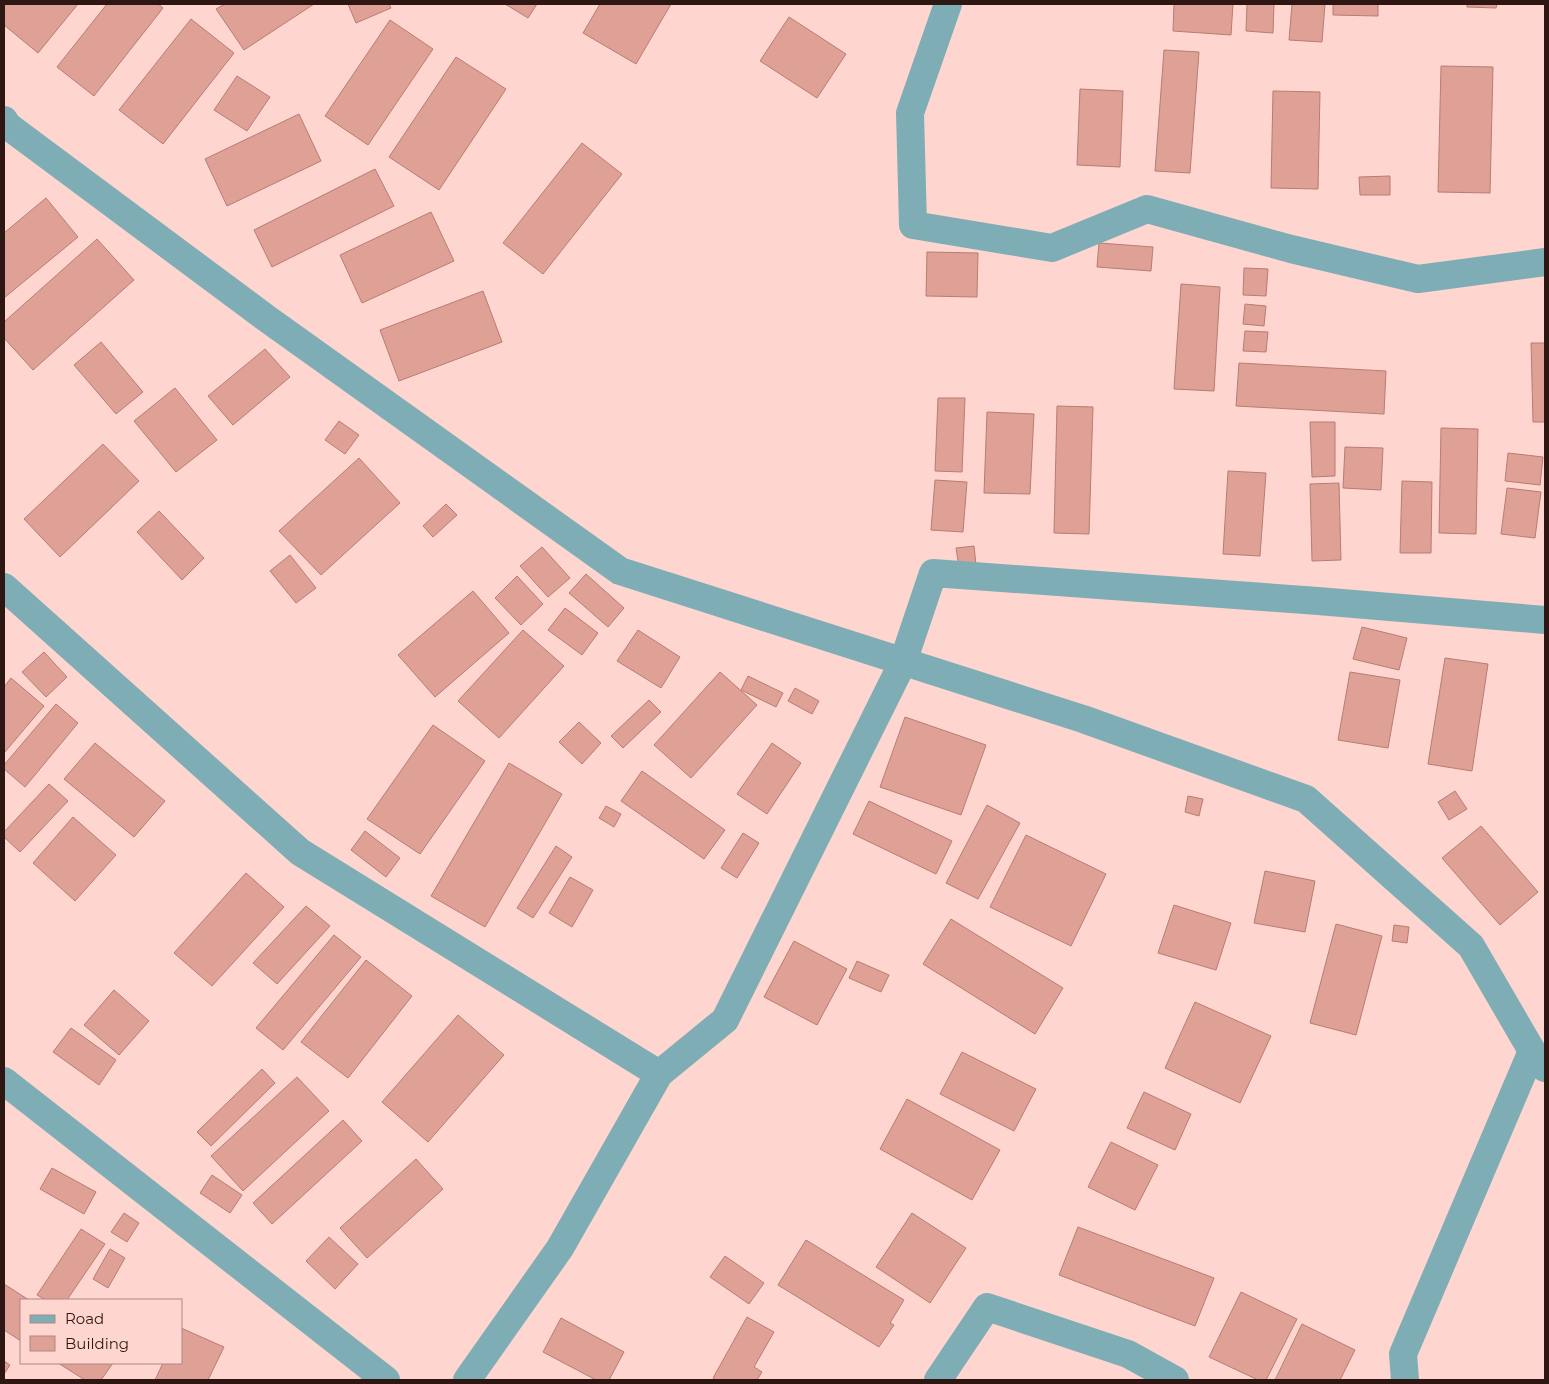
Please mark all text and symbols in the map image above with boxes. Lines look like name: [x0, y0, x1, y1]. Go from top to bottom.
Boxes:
legend: [20, 1299, 182, 1364]
text: Road: [65, 1309, 104, 1328]
text: Building: [65, 1334, 129, 1353]

